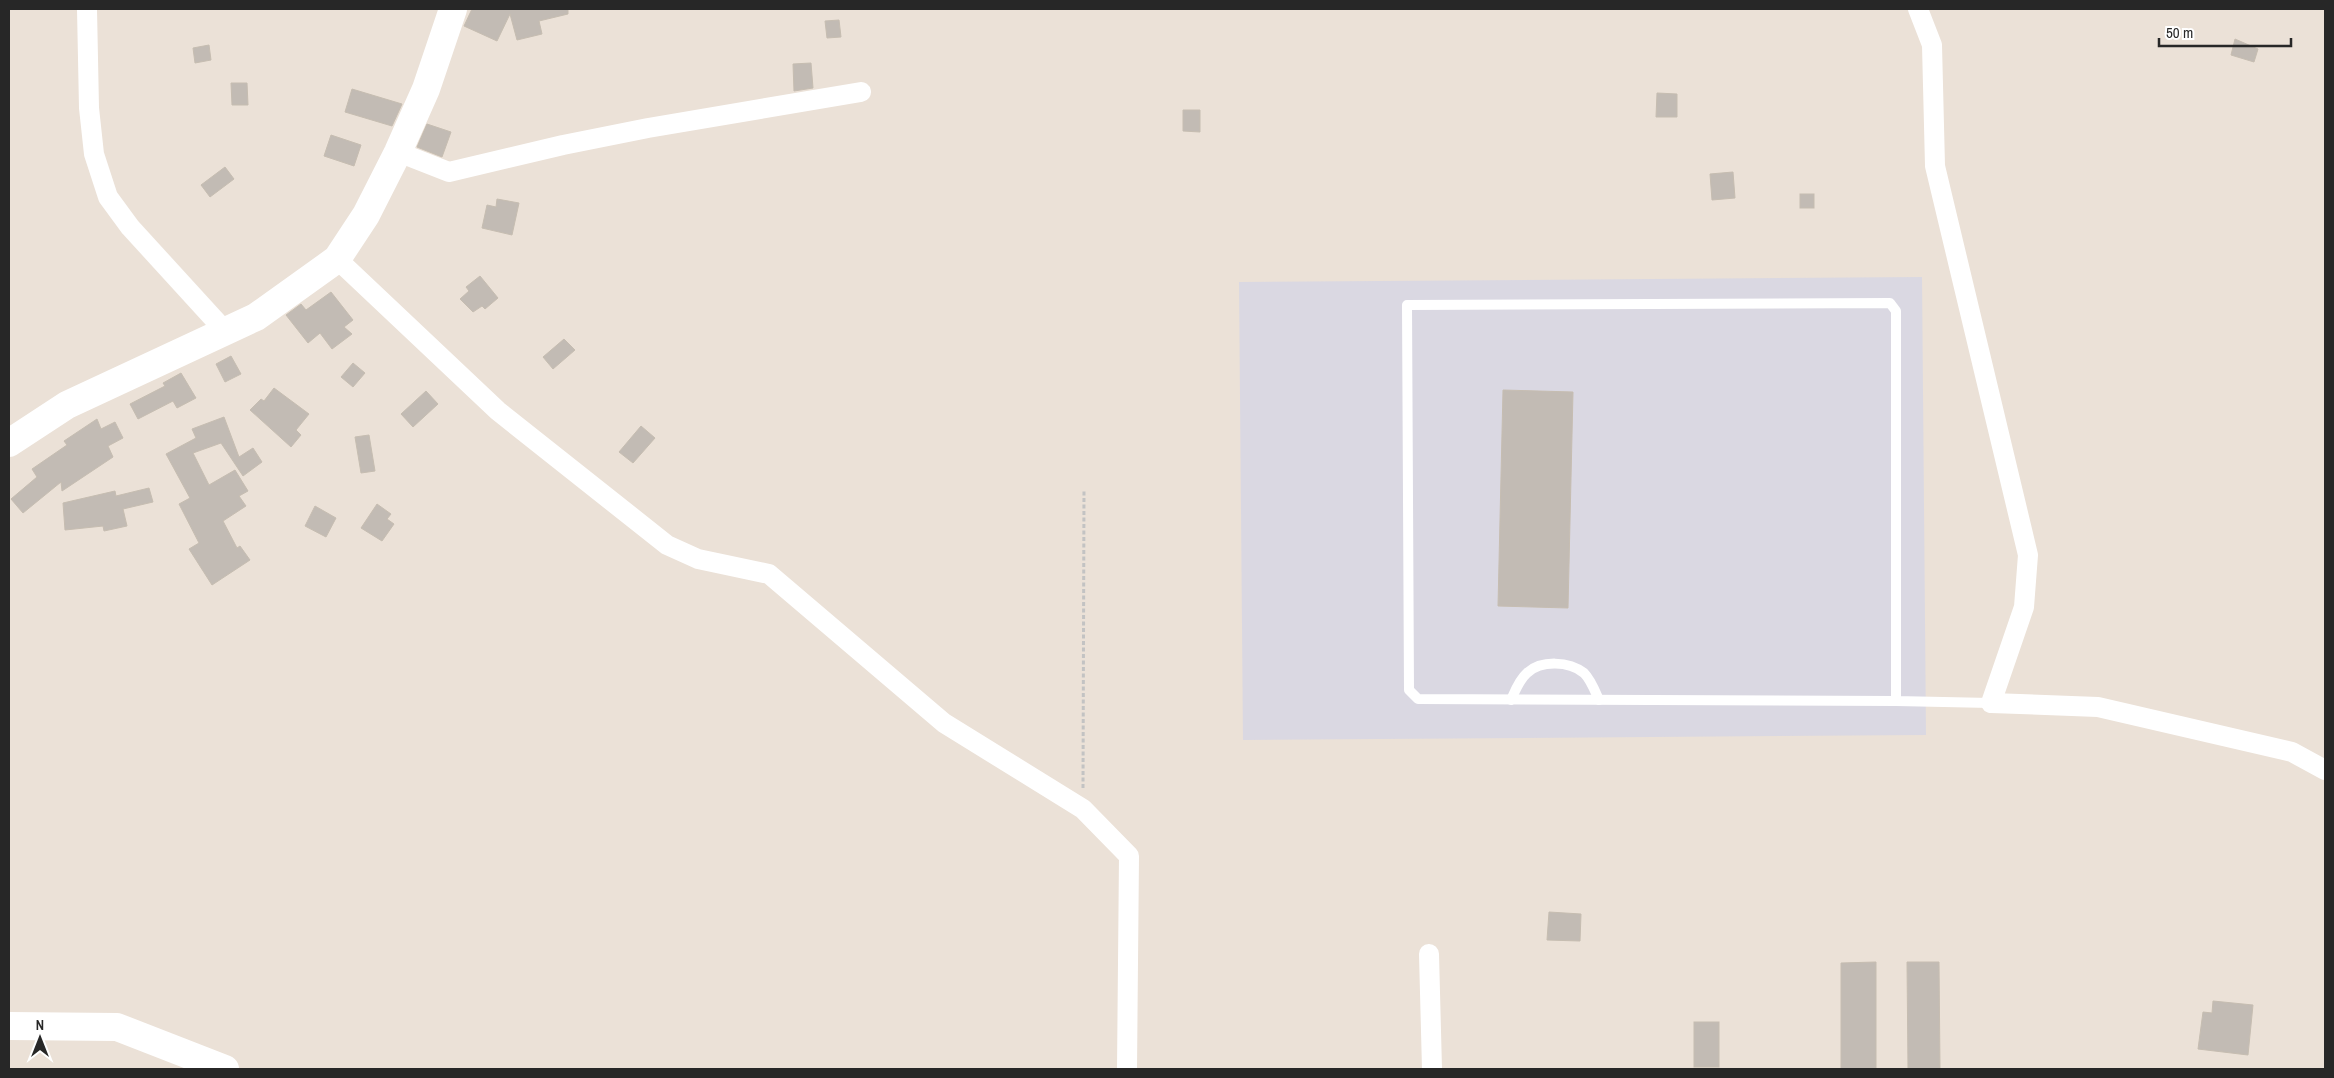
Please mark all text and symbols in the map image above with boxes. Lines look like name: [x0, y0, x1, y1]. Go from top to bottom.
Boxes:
scale bar: [2159, 15, 2292, 47]
text: 50 m: [2166, 22, 2193, 43]
north arrow: [15, 1013, 65, 1063]
text: N: [36, 1016, 44, 1034]

